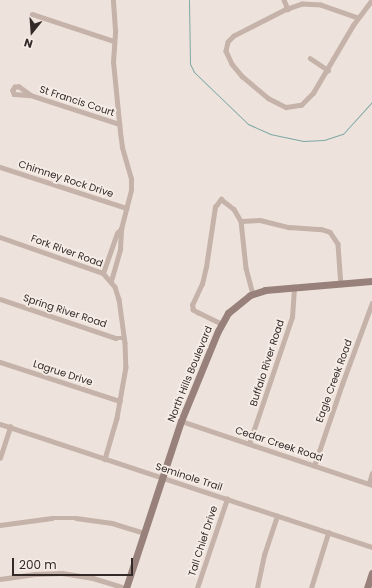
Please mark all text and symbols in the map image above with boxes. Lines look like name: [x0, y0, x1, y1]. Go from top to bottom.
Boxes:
north arrow: [12, 12, 52, 52]
text: N: [22, 35, 35, 52]
street label: St Francis Court: [38, 83, 116, 119]
street label: Chimney Rock Drive: [17, 158, 115, 200]
street label: Fork River Road: [29, 232, 105, 270]
street label: Spring River Road: [22, 292, 108, 330]
street label: Buffalo River Road: [247, 318, 287, 408]
street label: North Hills Boulevard: [165, 324, 215, 424]
street label: Eagle Creek Road: [313, 338, 355, 424]
street label: Lagrue Drive: [32, 358, 94, 388]
street label: Cedar Creek Road: [234, 424, 324, 464]
street label: Seminole Trail: [154, 461, 224, 493]
street label: Tall Chief Drive: [186, 504, 220, 578]
scale bar: [14, 550, 135, 576]
text: 200 m: [19, 556, 57, 573]

